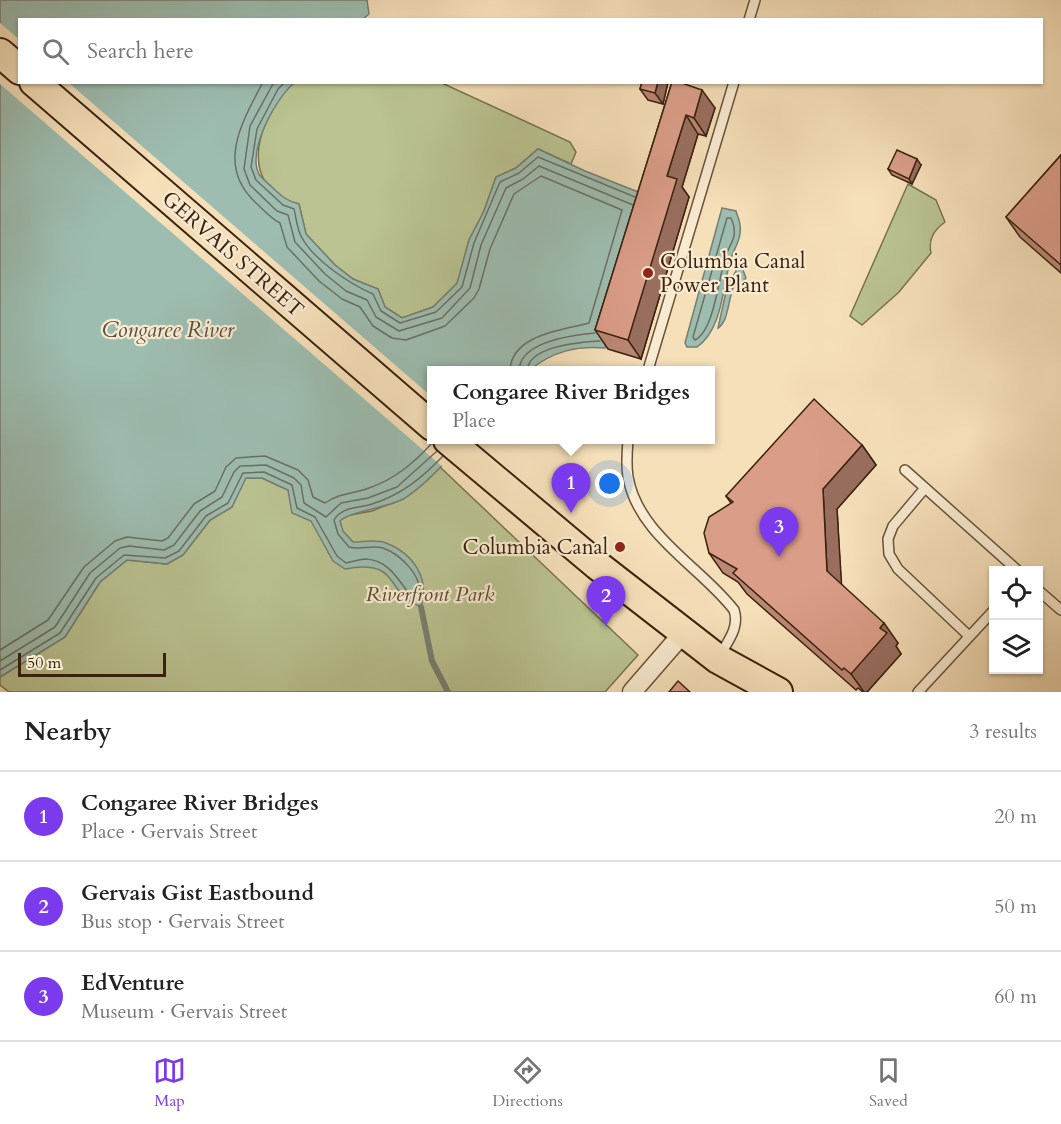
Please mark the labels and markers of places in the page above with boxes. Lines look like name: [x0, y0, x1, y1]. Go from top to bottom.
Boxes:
place label: Columbia Canal Power Plant: [660, 247, 805, 300]
marker: Columbia Canal Power Plant: [641, 266, 655, 280]
pin: 1: [552, 464, 590, 513]
pin: 3: [760, 508, 798, 557]
place label: Columbia Canal: [463, 533, 608, 562]
marker: Columbia Canal: [613, 540, 627, 554]
pin: 2: [586, 576, 626, 626]

